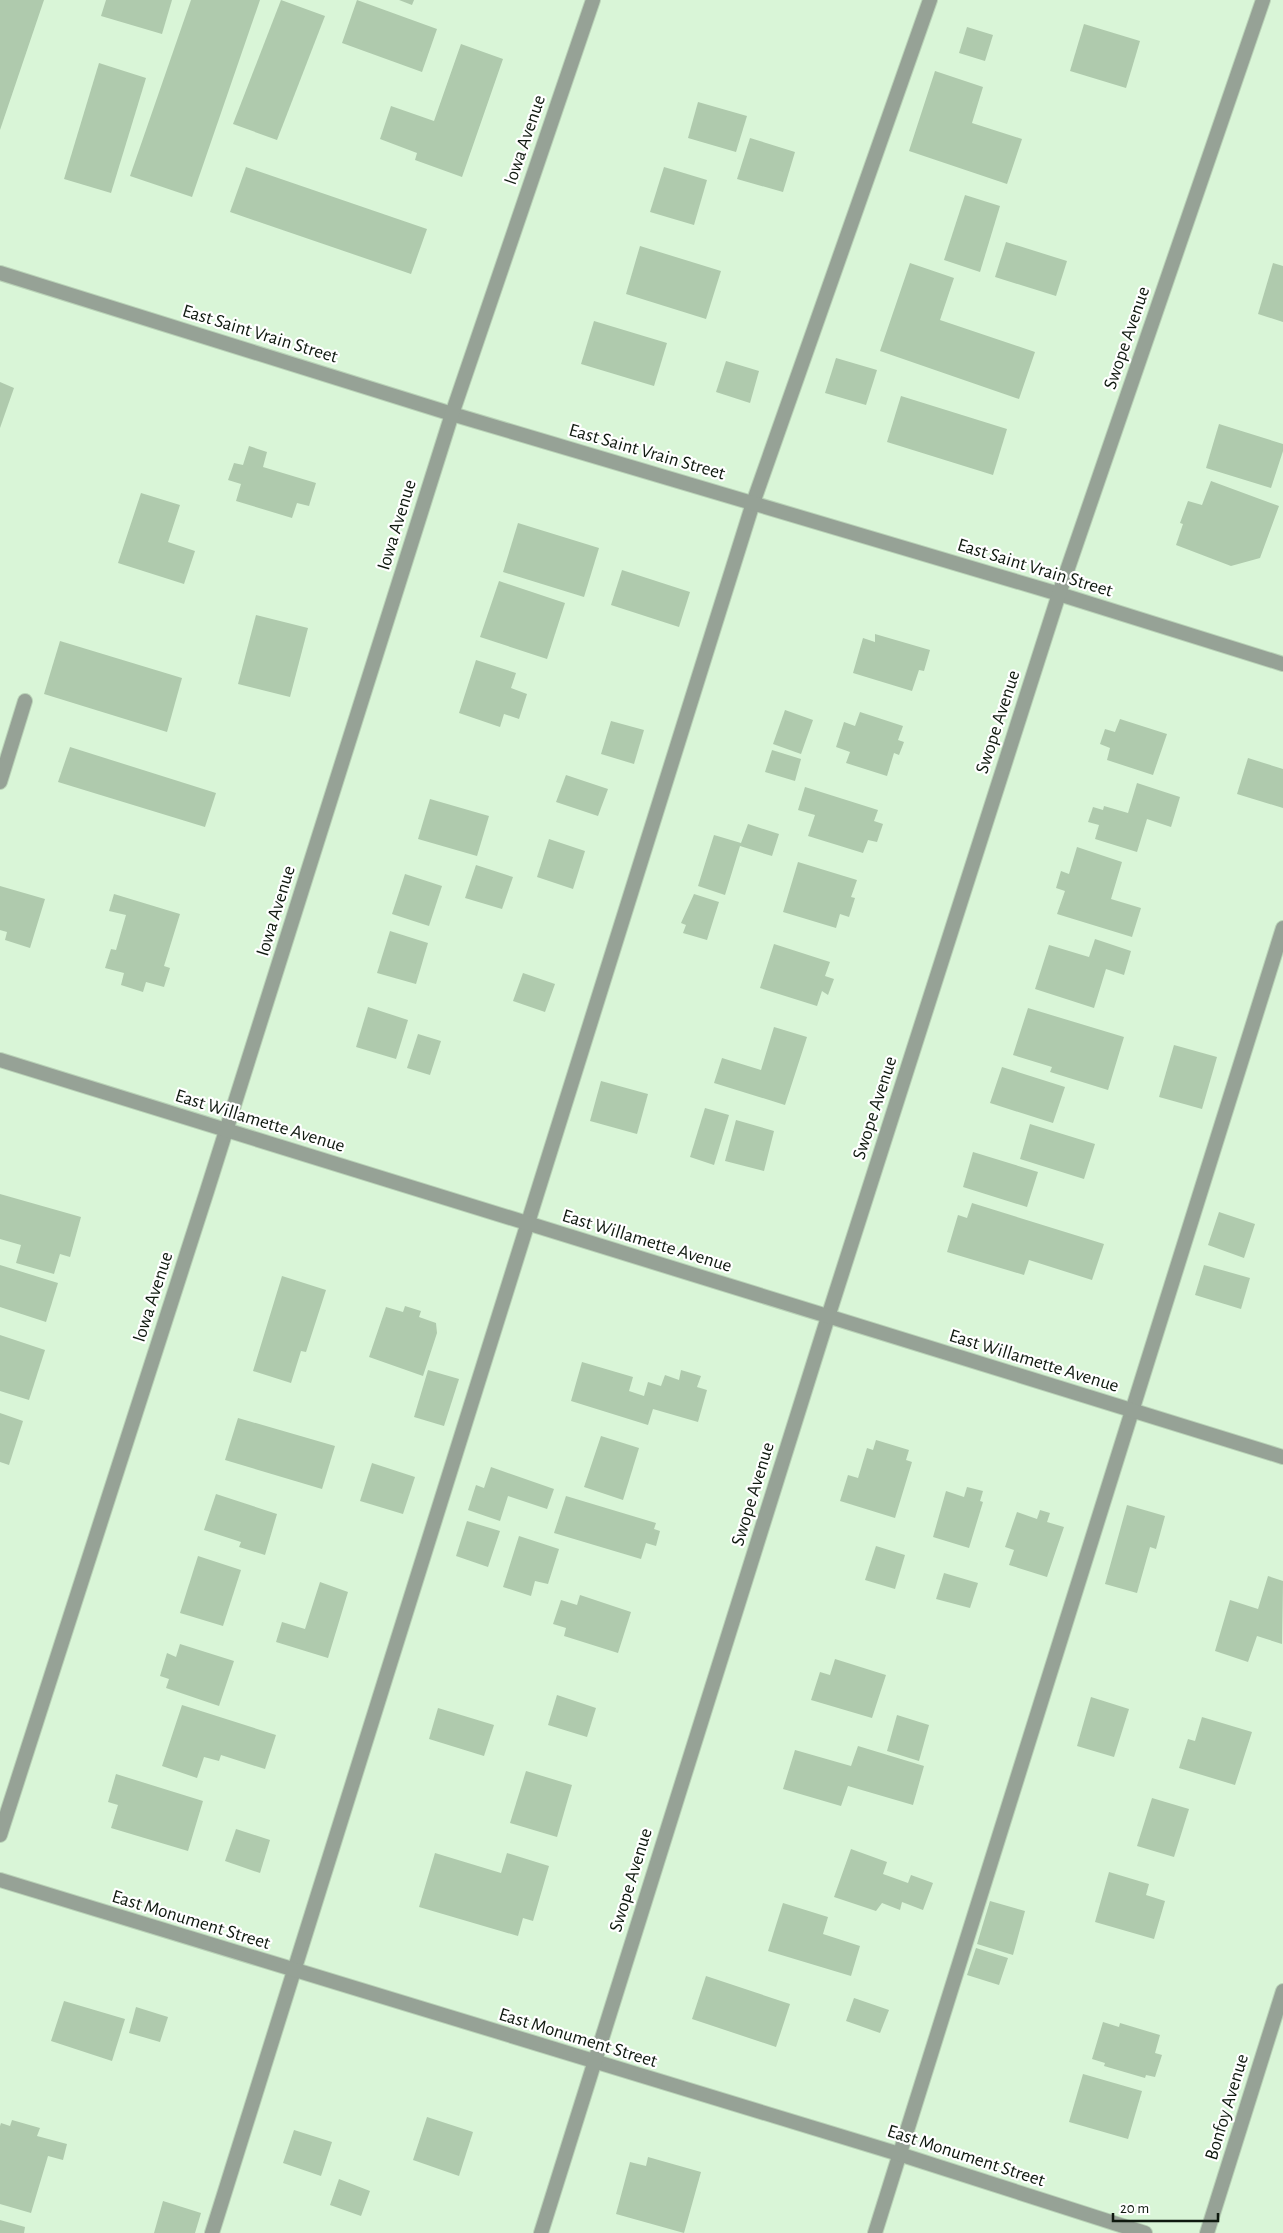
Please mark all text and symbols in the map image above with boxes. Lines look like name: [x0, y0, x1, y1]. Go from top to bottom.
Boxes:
street label: Iowa Avenue: [501, 93, 549, 187]
street label: Swope Avenue: [1101, 284, 1153, 392]
street label: East Saint Vrain Street: [180, 301, 340, 367]
street label: East Saint Vrain Street: [567, 421, 727, 483]
street label: Iowa Avenue: [374, 477, 420, 573]
street label: East Saint Vrain Street: [955, 535, 1115, 601]
street label: Swope Avenue: [972, 668, 1024, 776]
street label: Iowa Avenue: [253, 863, 299, 959]
street label: Swope Avenue: [849, 1054, 901, 1162]
street label: East Willamette Avenue: [173, 1086, 347, 1156]
street label: East Willamette Avenue: [560, 1206, 734, 1276]
street label: Iowa Avenue: [130, 1250, 176, 1344]
street label: East Willamette Avenue: [947, 1326, 1121, 1396]
street label: Swope Avenue: [728, 1440, 778, 1548]
street label: Swope Avenue: [606, 1826, 656, 1934]
street label: East Monument Street: [110, 1887, 272, 1953]
street label: East Monument Street: [497, 2005, 659, 2071]
street label: Bonfoy Avenue: [1202, 2052, 1252, 2162]
street label: East Monument Street: [885, 2122, 1047, 2190]
scale bar: [1113, 2190, 1218, 2222]
text: 20 m: [1120, 2201, 1149, 2216]

